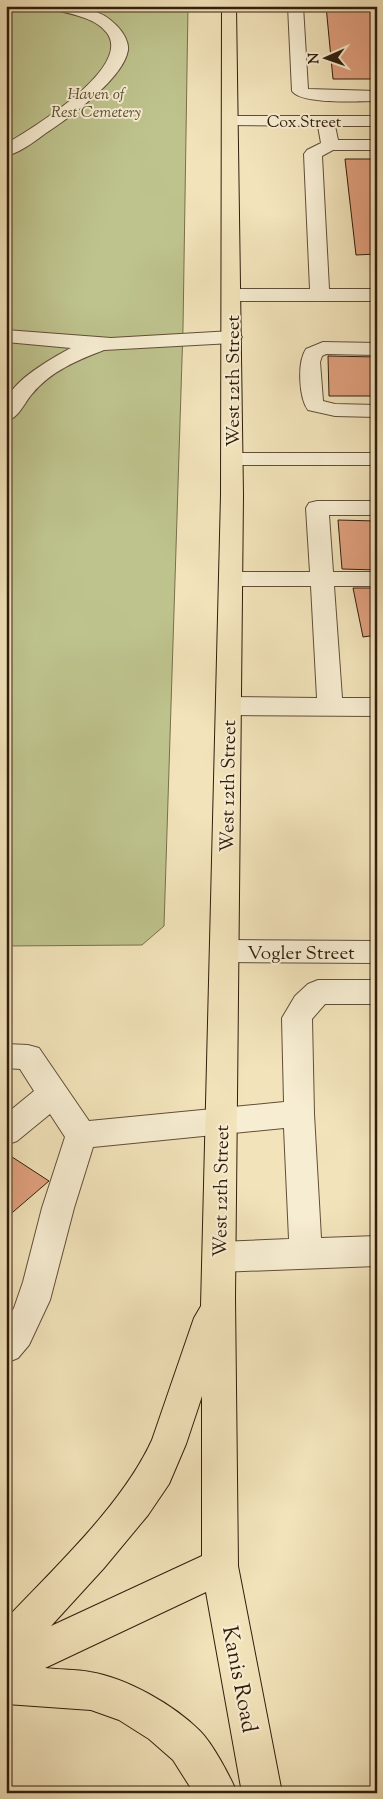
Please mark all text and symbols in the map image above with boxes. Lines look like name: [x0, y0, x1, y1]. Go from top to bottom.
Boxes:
north arrow: [300, 32, 350, 82]
text: N: [305, 52, 325, 64]
park label: Haven of Rest Cemetery: [51, 84, 141, 125]
street label: Cox Street: [267, 112, 342, 135]
street label: West 12th Street: [221, 314, 248, 447]
street label: West 12th Street: [215, 719, 244, 852]
street label: Vogler Street: [247, 941, 355, 968]
street label: West 12th Street: [208, 1124, 237, 1257]
street label: Kanis Road: [212, 1623, 264, 1736]

